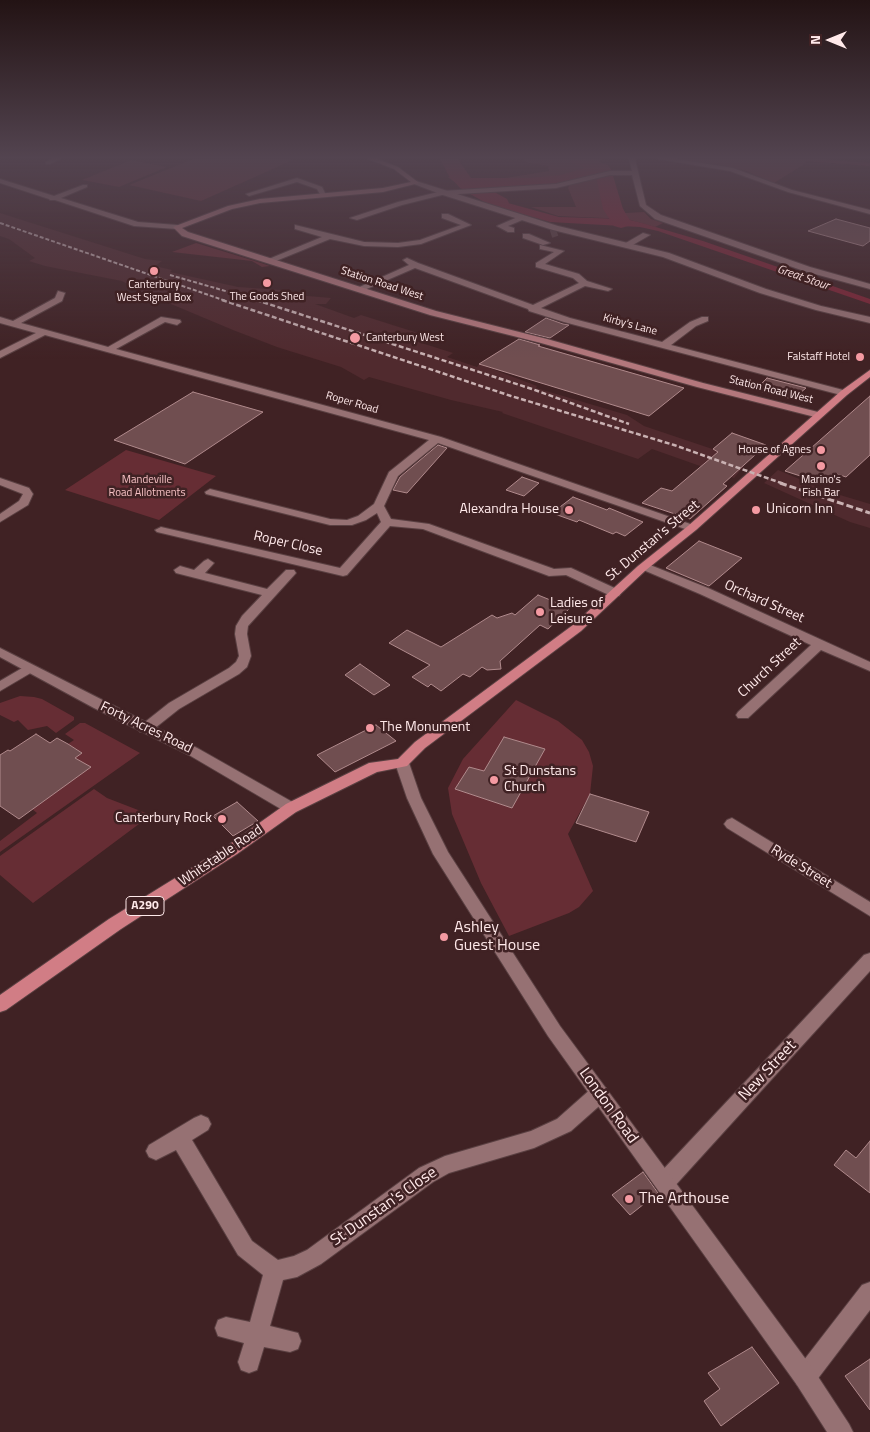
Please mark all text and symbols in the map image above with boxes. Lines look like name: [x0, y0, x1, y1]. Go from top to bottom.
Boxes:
north arrow: [805, 15, 855, 65]
text: N: [804, 35, 825, 45]
water label: Great Stour: [775, 262, 831, 294]
street label: Station Road West: [339, 264, 425, 304]
marker: Canterbury West Signal Box: [148, 265, 160, 277]
marker: The Goods Shed: [261, 277, 273, 289]
place label: Canterbury West Signal Box: [117, 278, 191, 304]
place label: The Goods Shed: [230, 290, 304, 304]
street label: Kirby's Lane: [601, 311, 659, 339]
marker: Canterbury West: [348, 331, 362, 345]
place label: Canterbury West: [366, 331, 444, 345]
place label: Falstaff Hotel: [787, 350, 850, 364]
marker: Falstaff Hotel: [854, 351, 866, 363]
street label: Station Road West: [728, 373, 814, 407]
street label: Roper Road: [324, 389, 380, 417]
place label: House of Agnes: [738, 443, 811, 457]
marker: House of Agnes: [815, 444, 827, 456]
marker: Marino's Fish Bar: [815, 460, 827, 472]
park label: Mandeville Road Allotments: [108, 473, 186, 499]
place label: Marino's Fish Bar: [801, 473, 841, 499]
street label: St. Dunstan's Street: [603, 497, 703, 585]
place label: Alexandra House: [459, 502, 559, 518]
place label: Unicorn Inn: [766, 502, 833, 518]
marker: Alexandra House: [563, 504, 575, 516]
marker: Unicorn Inn: [750, 504, 762, 516]
street label: Roper Close: [252, 528, 324, 560]
street label: Orchard Street: [721, 577, 807, 627]
place label: Ladies of Leisure: [550, 596, 603, 628]
marker: Ladies of Leisure: [534, 606, 546, 618]
street label: Church Street: [735, 635, 805, 701]
street label: Forty Acres Road: [97, 699, 195, 757]
place label: The Monument: [380, 720, 470, 736]
marker: The Monument: [364, 722, 376, 734]
place label: St Dunstans Church: [504, 764, 576, 796]
marker: St Dunstans Church: [488, 774, 500, 786]
place label: Canterbury Rock: [115, 811, 212, 827]
marker: Canterbury Rock: [216, 813, 228, 825]
street label: Whitstable Road: [176, 822, 266, 890]
street label: Ryde Street: [767, 842, 835, 892]
road number: A290: [126, 896, 164, 916]
place label: Ashley Guest House: [454, 918, 540, 956]
marker: Ashley Guest House: [438, 931, 450, 943]
street label: New Street: [735, 1037, 801, 1105]
street label: London Road: [574, 1065, 642, 1147]
street label: St Dunstan's Close: [327, 1163, 441, 1251]
place label: The Arthouse: [639, 1189, 729, 1209]
marker: The Arthouse: [623, 1193, 635, 1205]

